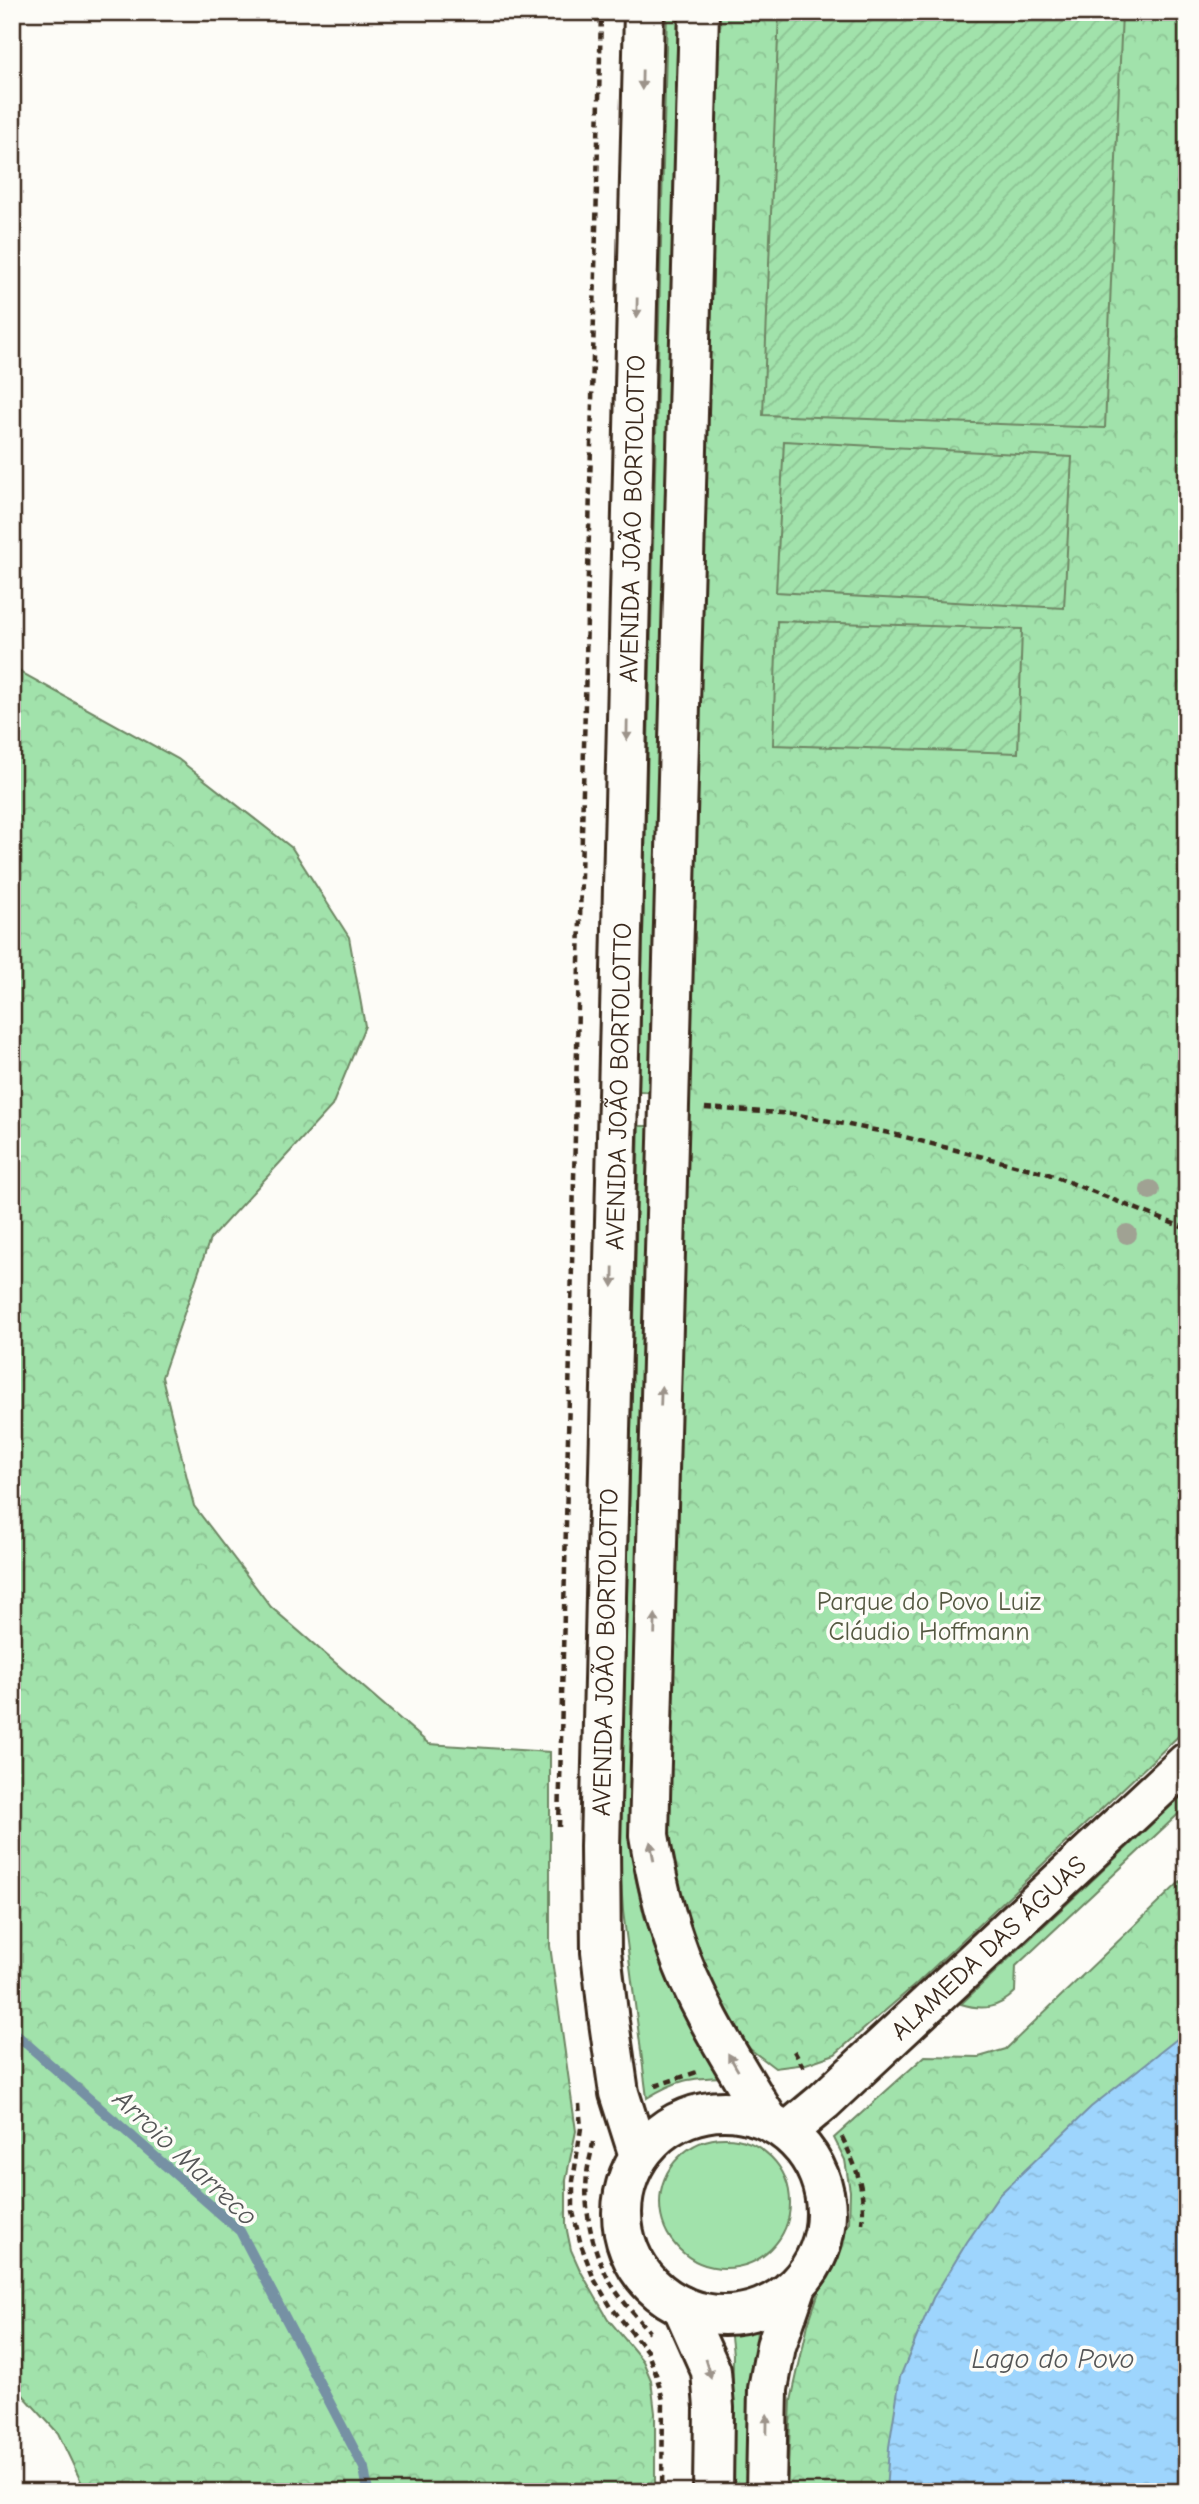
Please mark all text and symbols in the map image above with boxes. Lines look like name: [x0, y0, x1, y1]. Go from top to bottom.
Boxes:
one-way arrow: [636, 70, 648, 92]
one-way arrow: [631, 297, 642, 319]
street label: AVENIDA JOÃO BORTOLOTTO: [614, 354, 652, 683]
one-way arrow: [621, 721, 632, 743]
street label: AVENIDA JOÃO BORTOLOTTO: [600, 922, 638, 1251]
one-way arrow: [608, 1266, 619, 1288]
one-way arrow: [655, 1385, 667, 1407]
street label: AVENIDA JOÃO BORTOLOTTO: [587, 1488, 625, 1817]
park label: Parque do Povo Luiz Cláudio Hoffmann: [817, 1587, 1041, 1647]
one-way arrow: [649, 1612, 661, 1634]
one-way arrow: [646, 1840, 657, 1862]
street label: ALAMEDA DAS ÁGUAS: [885, 1850, 1093, 2047]
one-way arrow: [727, 2052, 739, 2071]
water label: Arroio Marreco: [106, 2082, 264, 2232]
water label: Lago do Povo: [972, 2343, 1134, 2375]
one-way arrow: [704, 2358, 714, 2379]
one-way arrow: [762, 2412, 773, 2434]

